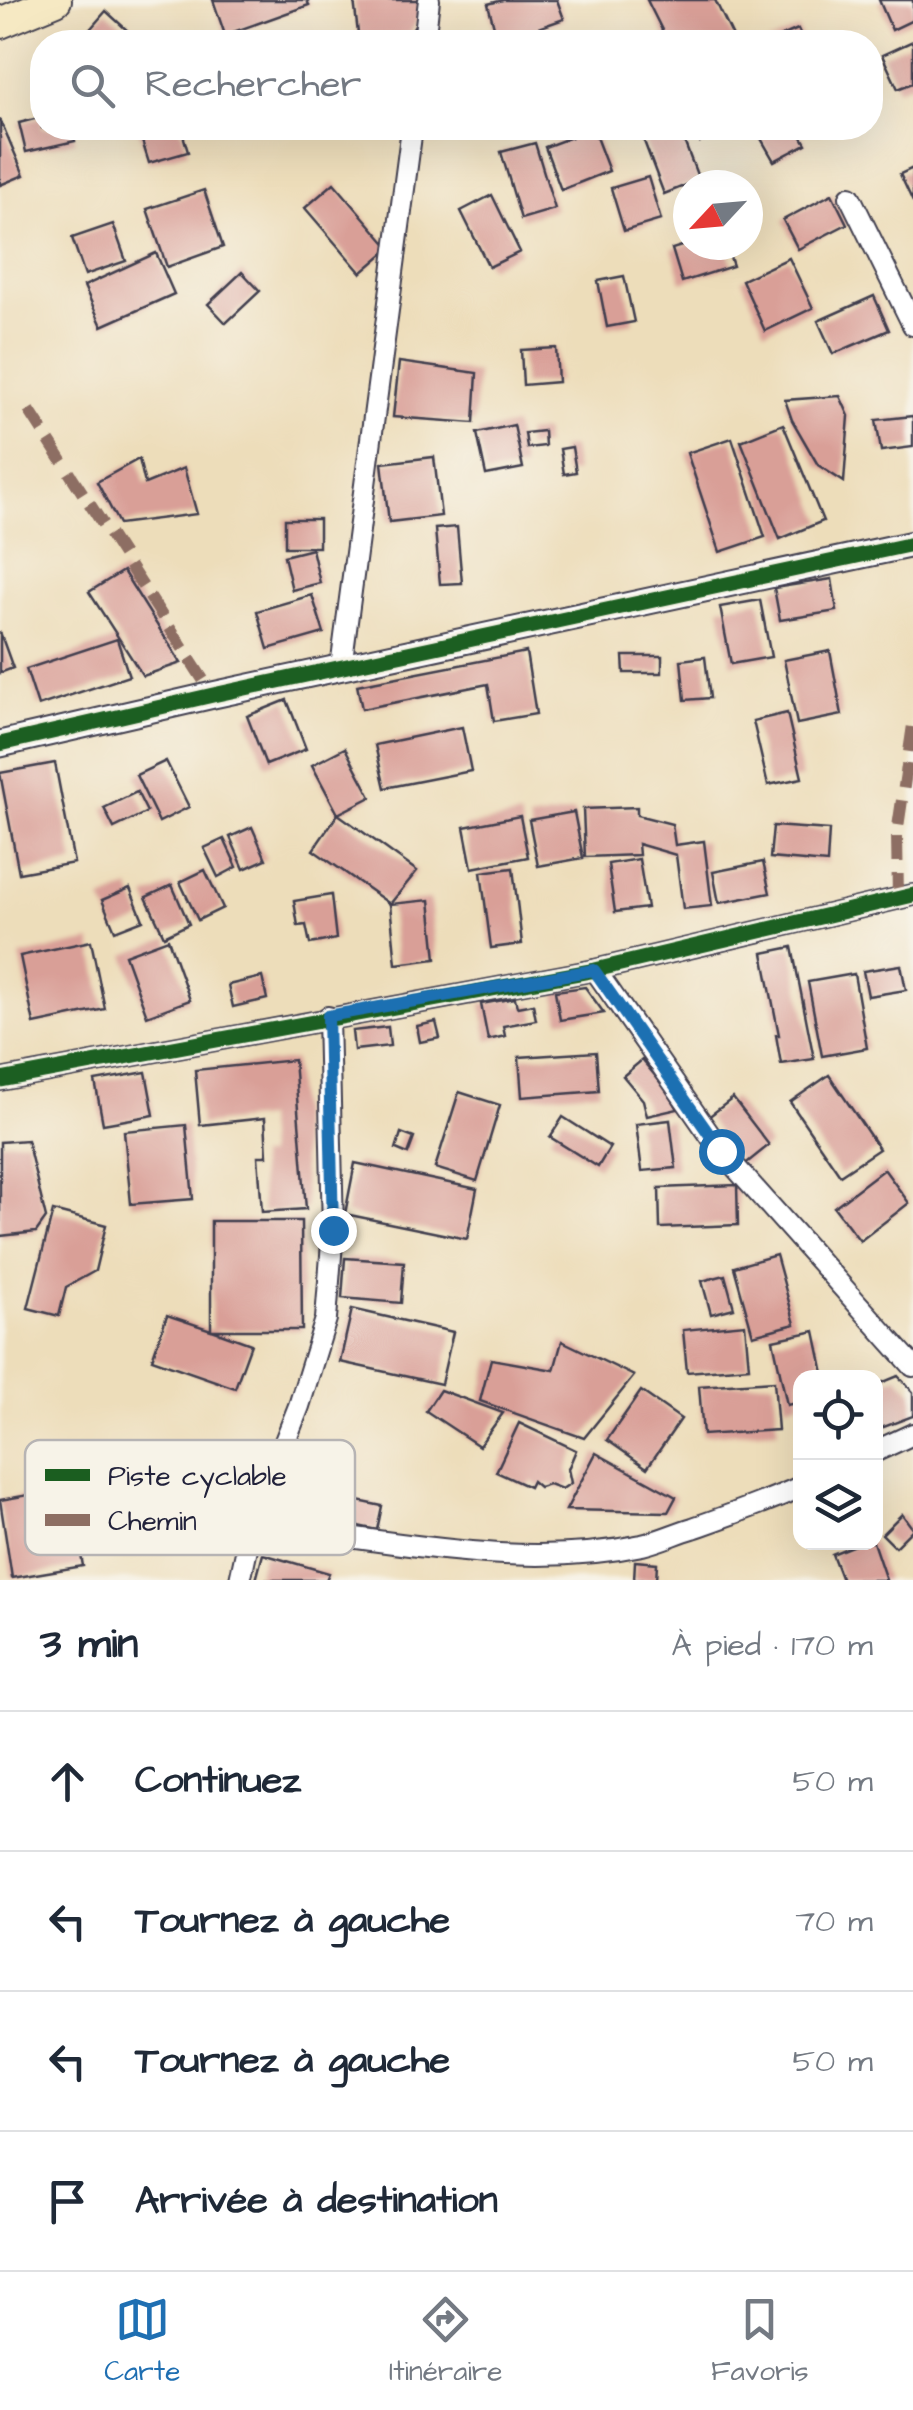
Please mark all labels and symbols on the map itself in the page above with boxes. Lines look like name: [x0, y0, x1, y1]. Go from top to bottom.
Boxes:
north arrow: [673, 170, 763, 260]
route start: [699, 1129, 745, 1175]
route end: [311, 1208, 357, 1254]
legend: [25, 1440, 355, 1555]
text: Piste cyclable: [108, 1457, 287, 1498]
text: Chemin: [108, 1502, 197, 1541]

